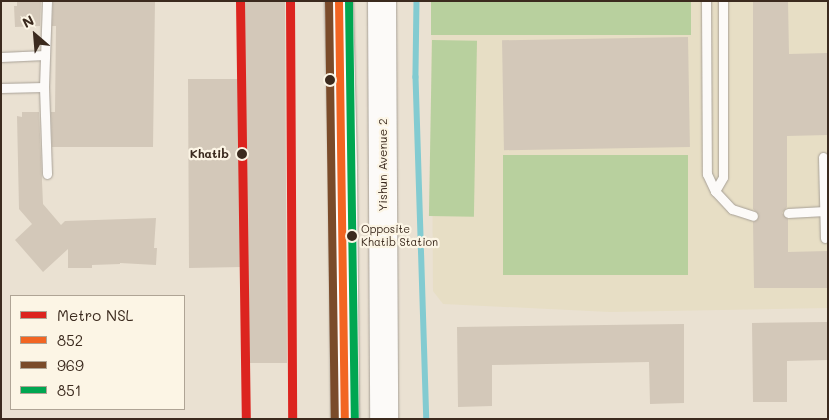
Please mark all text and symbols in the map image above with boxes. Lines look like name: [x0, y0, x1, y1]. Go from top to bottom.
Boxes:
north arrow: [10, 10, 60, 60]
text: N: [19, 10, 37, 32]
unlabelled marker: [325, 75, 335, 85]
street label: Yishun Avenue 2: [376, 118, 390, 212]
marker: Khatib: [233, 145, 251, 163]
place label: Khatib: [190, 147, 229, 161]
place label: Opposite Khatib Station: [361, 223, 438, 249]
marker: Opposite Khatib Station: [347, 231, 357, 241]
legend: [10, 295, 185, 410]
text: Metro NSL: [57, 305, 133, 325]
text: 852: [57, 330, 83, 350]
text: 969: [57, 355, 84, 375]
text: 851: [57, 380, 82, 400]

